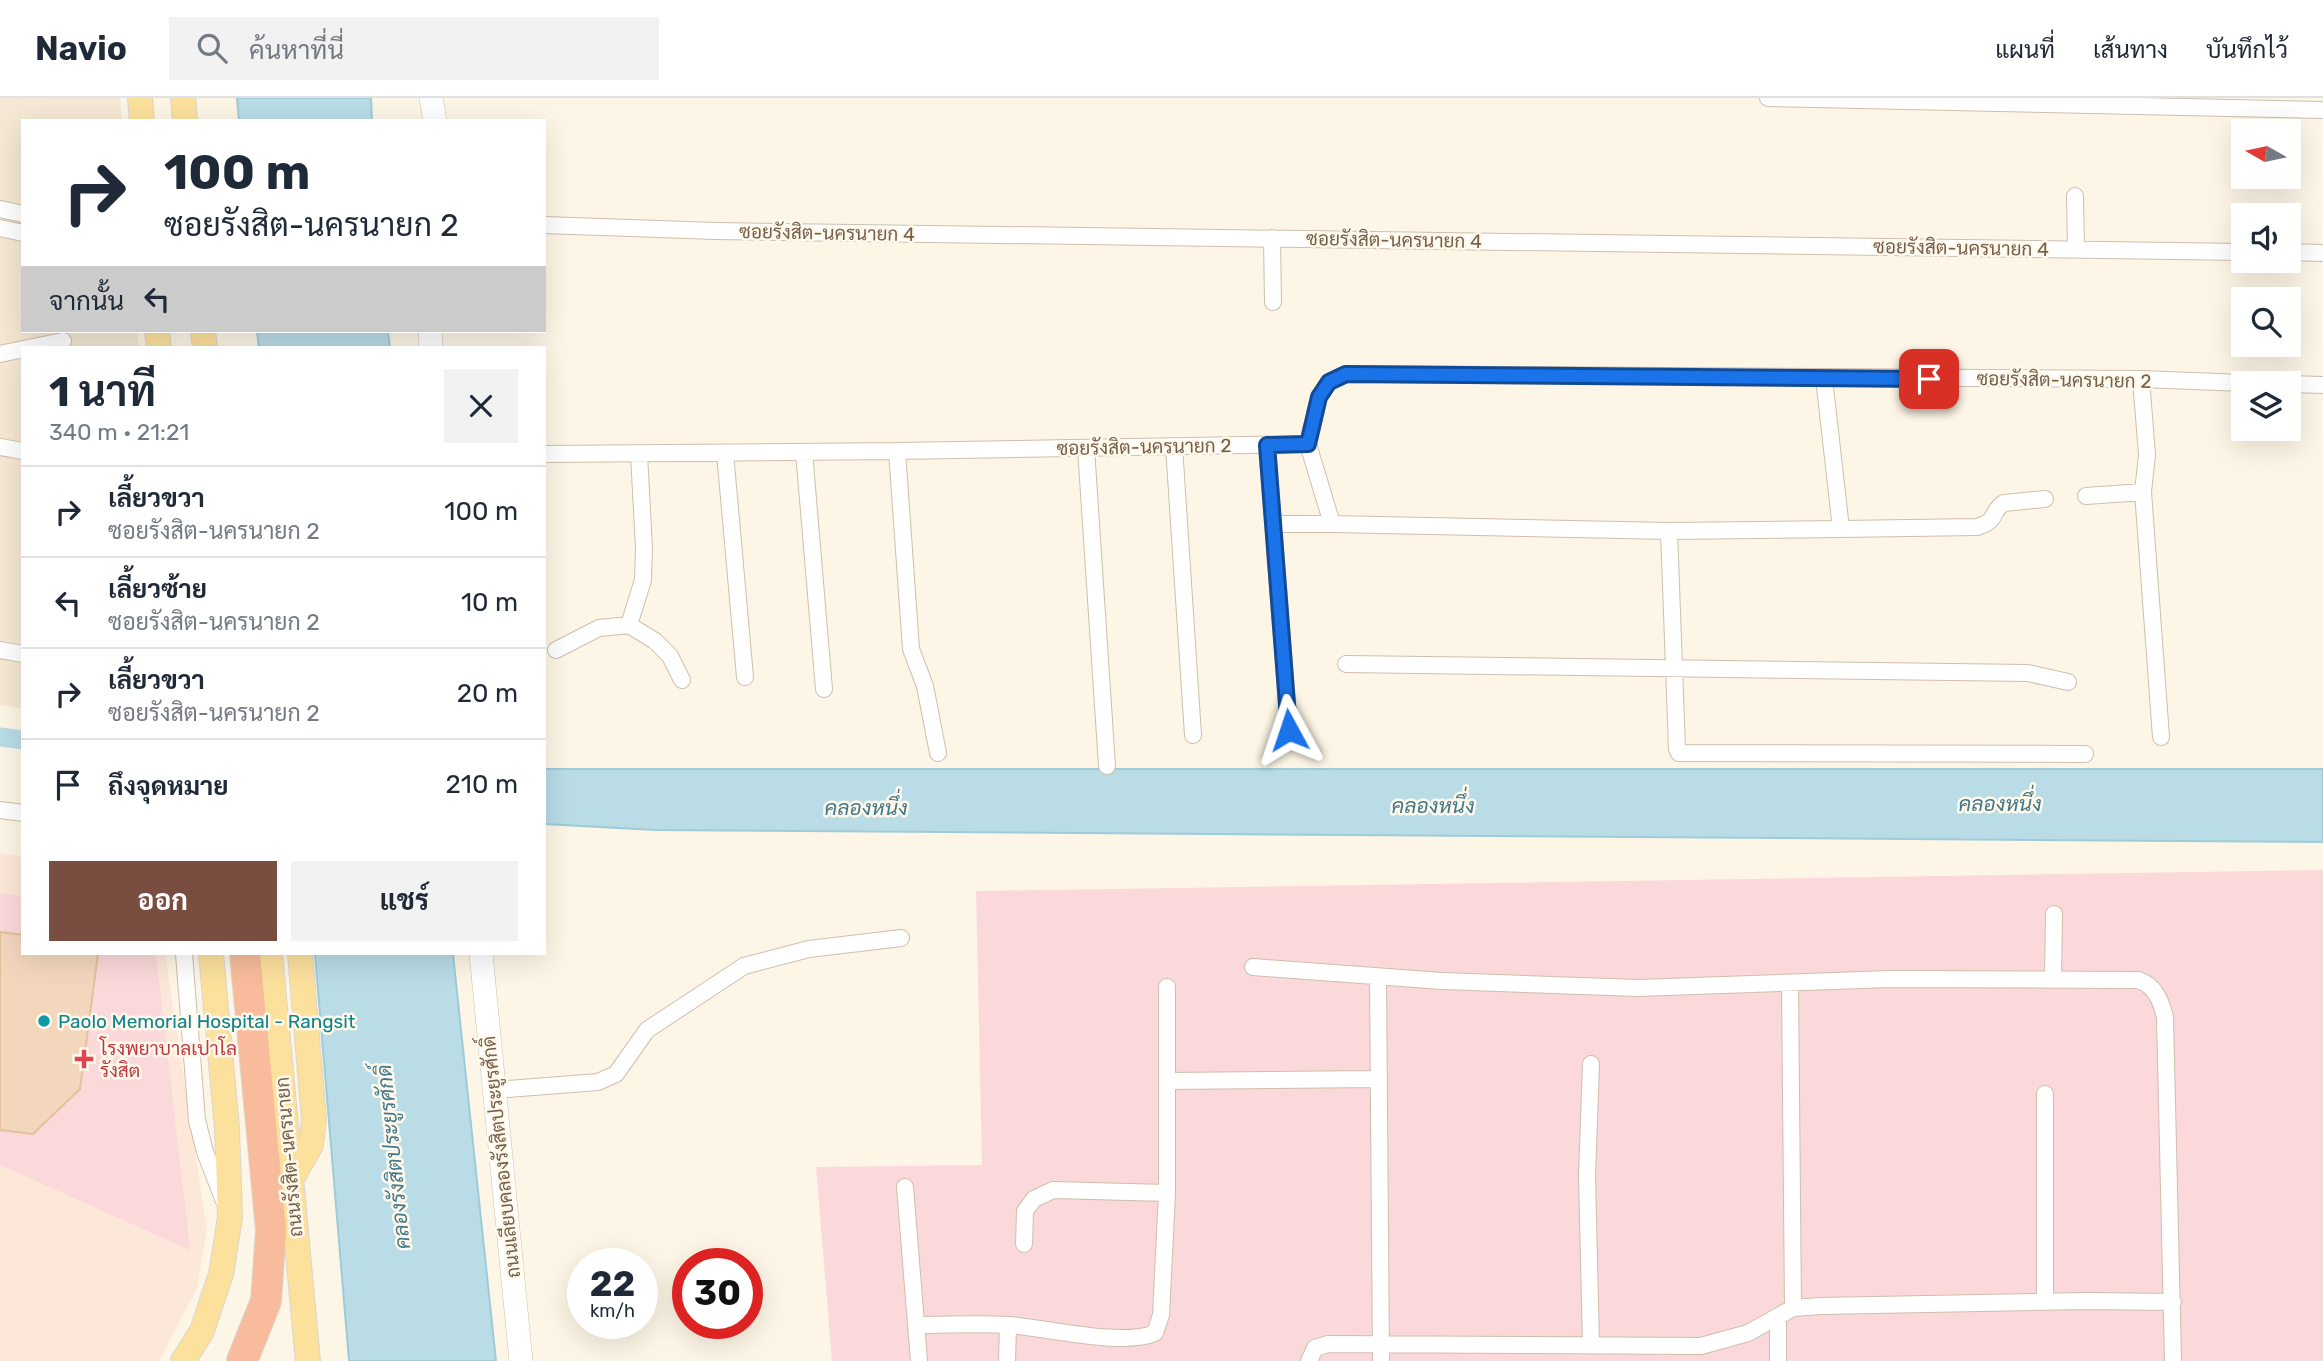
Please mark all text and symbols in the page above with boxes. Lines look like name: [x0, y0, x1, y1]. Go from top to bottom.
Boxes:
search box: [169, 17, 659, 80]
text: Navio: [35, 29, 127, 68]
icon: search: [193, 29, 231, 67]
text: ค้นหาที่นี่: [249, 35, 344, 66]
text: แผนที่: [1995, 36, 2055, 64]
text: เส้นทาง: [2093, 36, 2168, 64]
text: บันทึกไว้: [2206, 36, 2288, 64]
north arrow: [2231, 119, 2301, 189]
map controls: [2231, 119, 2301, 441]
text: 100 m: [164, 143, 310, 201]
icon: right: [49, 147, 140, 238]
button: sound: [2231, 203, 2301, 273]
text: ซอยรังสิต-นครนายก 2: [164, 206, 459, 244]
street label: ซอยรังสิต-นครนายก 4: [739, 220, 915, 246]
street label: ซอยรังสิต-นครนายก 4: [1306, 227, 1482, 253]
street label: ซอยรังสิต-นครนายก 4: [1873, 235, 2049, 261]
icon: left: [138, 280, 176, 318]
text: จากนั้น: [49, 286, 124, 317]
button: search: [2231, 287, 2301, 357]
pin: [1899, 349, 1959, 409]
icon: arrive: [1910, 360, 1948, 398]
text: 1 นาที: [49, 367, 156, 417]
street label: ซอยรังสิต-นครนายก 2: [1976, 367, 2152, 393]
button: close: [444, 369, 518, 443]
button: layers: [2231, 371, 2301, 441]
text: 340 m · 21:21: [49, 418, 189, 446]
street label: ซอยรังสิต-นครนายก 2: [1056, 434, 1232, 460]
text: เลี้ยวขวา: [108, 483, 205, 514]
icon: right: [49, 493, 87, 531]
text: 100 m: [444, 496, 518, 527]
text: ซอยรังสิต-นครนายก 2: [108, 517, 320, 545]
text: เลี้ยวซ้าย: [108, 574, 207, 605]
icon: left: [49, 584, 87, 622]
text: 10 m: [461, 587, 518, 618]
text: ซอยรังสิต-นครนายก 2: [108, 608, 320, 636]
text: เลี้ยวขวา: [108, 665, 205, 696]
icon: right: [49, 675, 87, 713]
text: 20 m: [457, 678, 518, 709]
position arrow: [1252, 693, 1326, 767]
text: ซอยรังสิต-นครนายก 2: [108, 699, 320, 727]
icon: arrive: [49, 766, 87, 804]
text: 210 m: [446, 769, 518, 800]
text: ถึงจุดหมาย: [108, 771, 229, 802]
water label: คลองหนึ่ง: [1959, 784, 2041, 816]
water label: คลองหนึ่ง: [1392, 786, 1474, 818]
water label: คลองหนึ่ง: [825, 788, 907, 820]
button: ออก: [49, 861, 277, 941]
button: แชร์: [291, 861, 518, 941]
place label: Paolo Memorial Hospital - Rangsit: [58, 1010, 356, 1033]
marker: Paolo Memorial Hospital - Rangsit: [36, 1013, 52, 1029]
street label: ถนนเลียบคลองรังสิตประยูรศักดิ์: [470, 1035, 527, 1280]
place label: โรงพยาบาลเปาโล รังสิต: [99, 1036, 237, 1082]
marker: โรงพยาบาลเปาโล รังสิต: [74, 1049, 94, 1069]
water label: คลองรังสิตประยูรศักดิ์: [363, 1059, 418, 1251]
street label: ถนนรังสิต-นครนายก: [271, 1076, 307, 1238]
speed limit sign: 30: [672, 1248, 763, 1339]
text: 22: [590, 1263, 635, 1305]
text: km/h: [590, 1300, 635, 1322]

